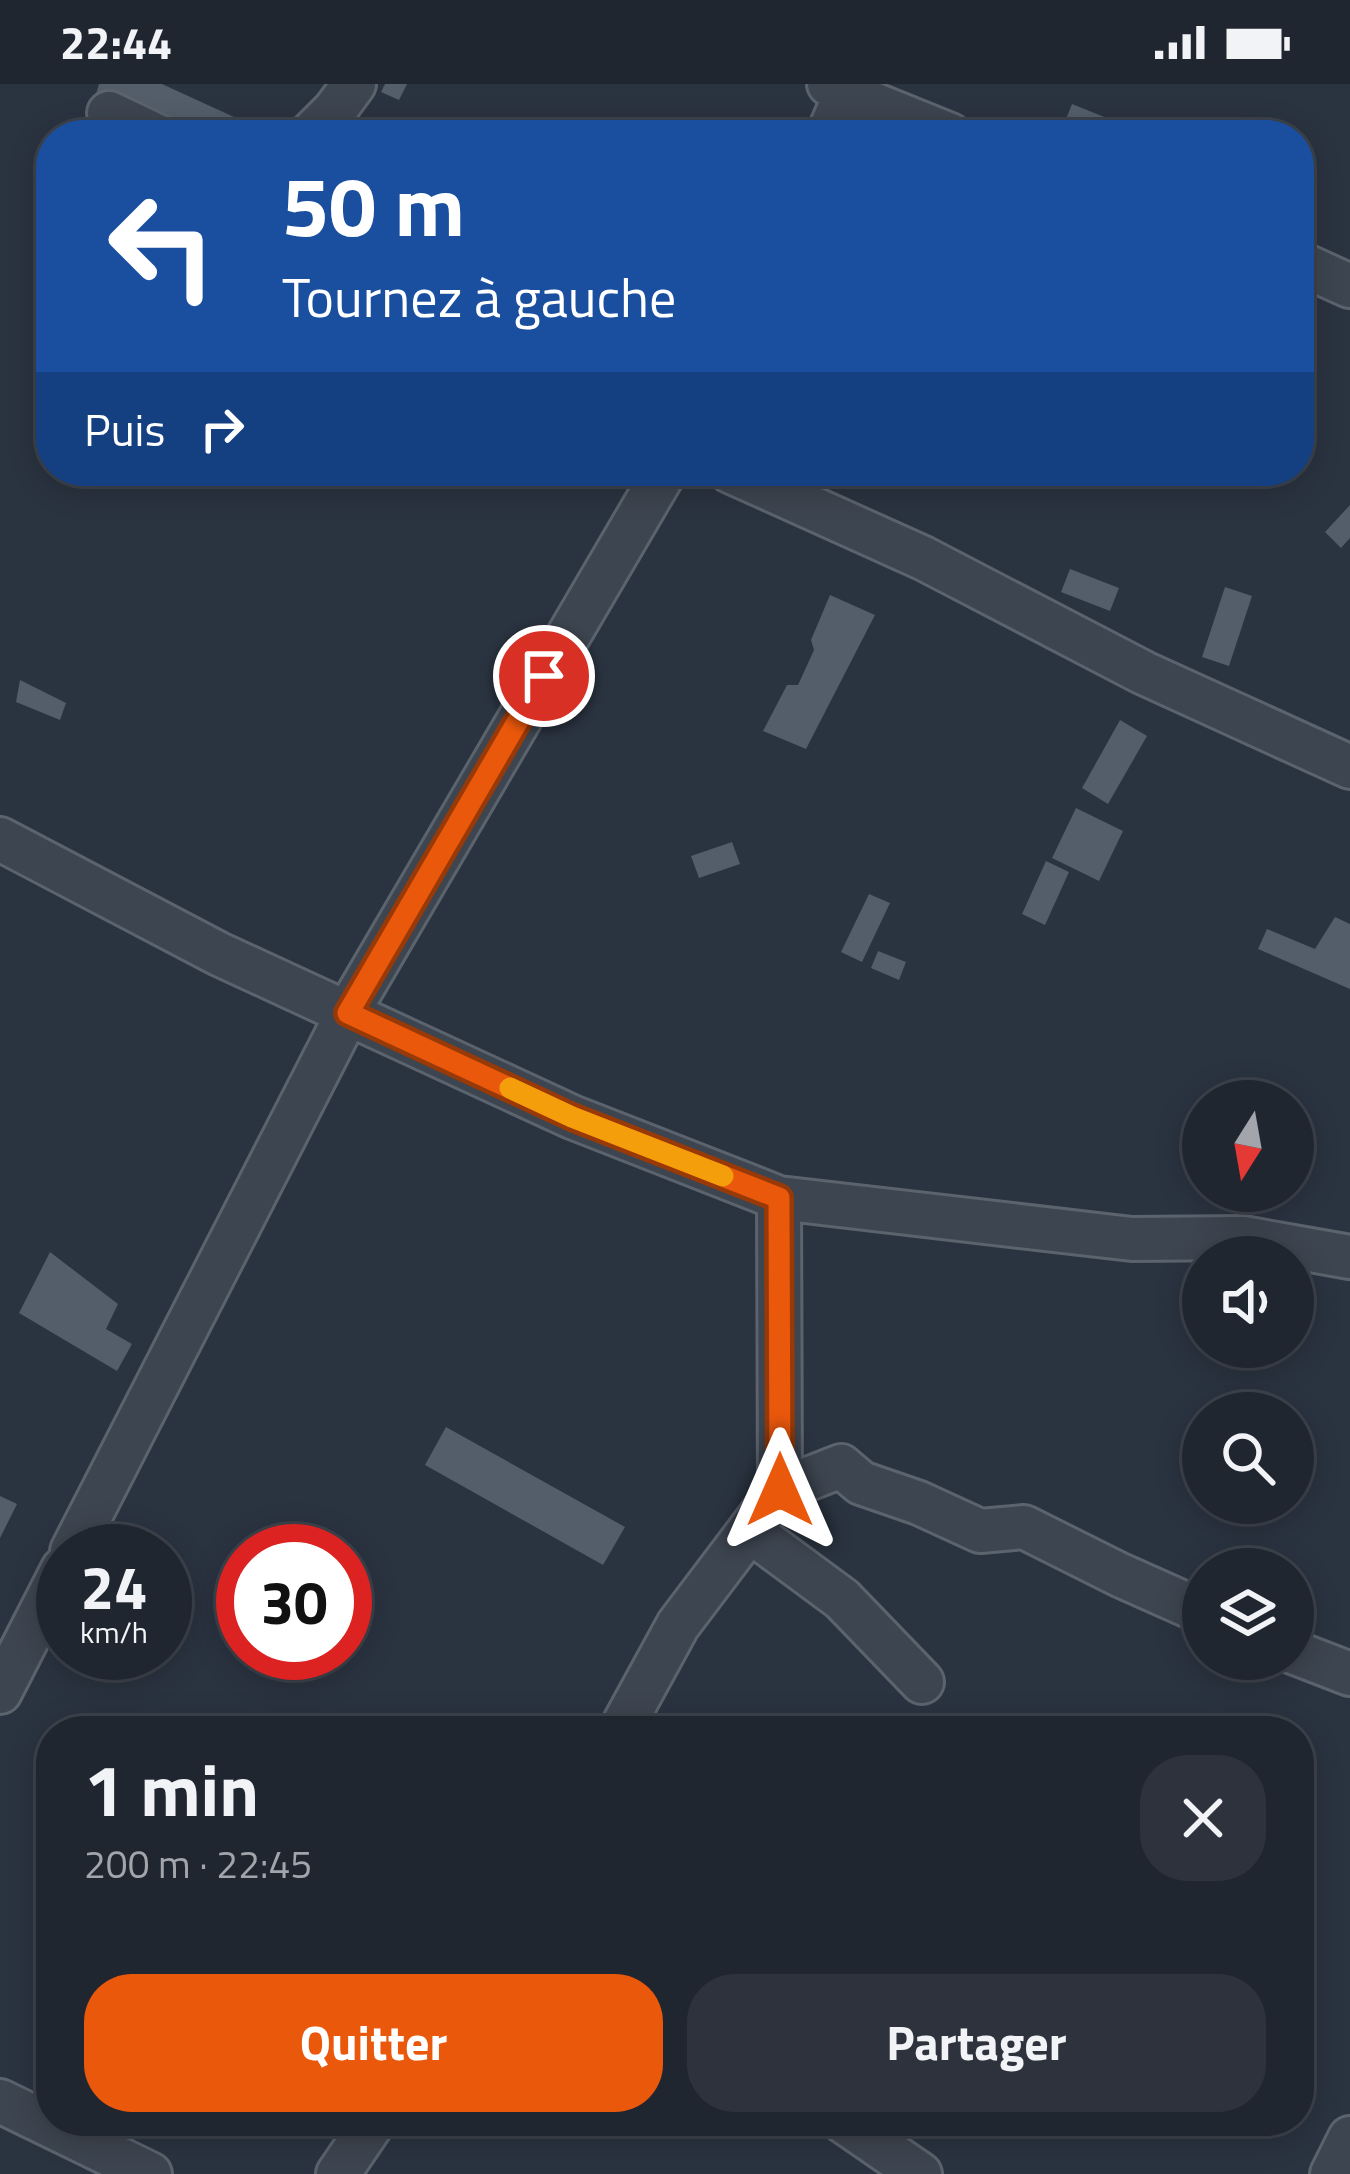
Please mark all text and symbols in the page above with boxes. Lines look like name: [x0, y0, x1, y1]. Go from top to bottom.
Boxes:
text: 22:44: [60, 8, 172, 76]
text: 50 m: [282, 141, 465, 269]
icon: left: [84, 168, 240, 324]
text: Tournez à gauche: [282, 256, 676, 338]
text: Puis: [84, 395, 165, 463]
icon: right: [189, 396, 255, 462]
pin: [493, 625, 595, 727]
icon: arrive: [511, 643, 577, 709]
north arrow: [1182, 1080, 1314, 1212]
map controls: [1182, 1080, 1314, 1680]
button: sound: [1182, 1236, 1314, 1368]
button: search: [1182, 1392, 1314, 1524]
position arrow: [717, 1427, 843, 1553]
speed limit sign: 30: [216, 1524, 372, 1680]
text: 24: [80, 1541, 148, 1632]
button: layers: [1182, 1548, 1314, 1680]
text: km/h: [80, 1609, 148, 1655]
text: 1 min: [84, 1734, 259, 1844]
button: close: [1140, 1755, 1266, 1881]
text: 200 m · 22:45: [84, 1834, 312, 1893]
button: Quitter: [84, 1974, 663, 2112]
button: Partager: [687, 1974, 1266, 2112]

